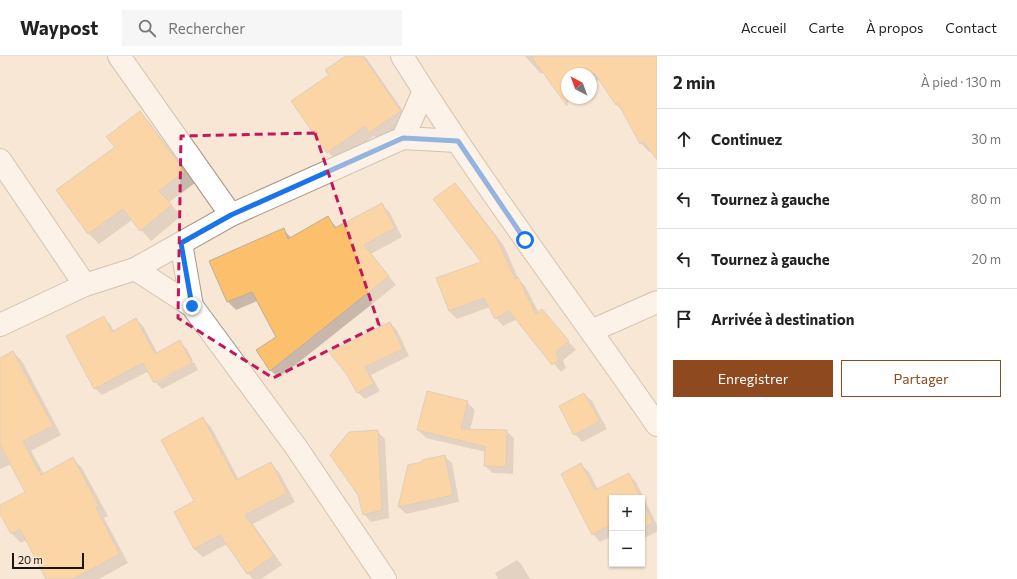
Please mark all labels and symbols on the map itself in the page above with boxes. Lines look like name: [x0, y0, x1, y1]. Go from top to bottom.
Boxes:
north arrow: [561, 68, 597, 104]
route start: [516, 231, 534, 249]
route end: [183, 297, 201, 315]
scale bar: [12, 551, 84, 570]

